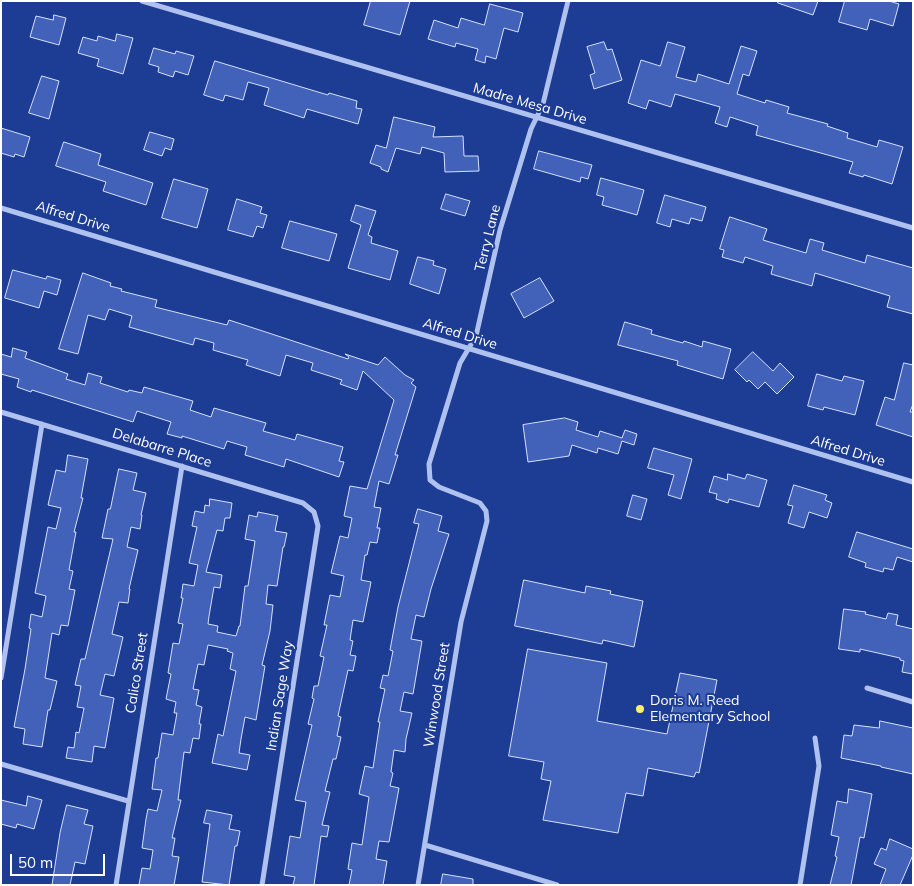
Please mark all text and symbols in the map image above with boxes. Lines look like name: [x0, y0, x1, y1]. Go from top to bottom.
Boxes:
street label: Madre Mesa Drive: [471, 80, 589, 128]
street label: Alfred Drive: [34, 198, 112, 236]
street label: Terry Lane: [472, 203, 504, 273]
street label: Alfred Drive: [421, 315, 499, 353]
street label: Delabarre Place: [110, 425, 214, 471]
street label: Alfred Drive: [809, 432, 887, 470]
street label: Calico Street: [122, 631, 152, 715]
street label: Indian Sage Way: [263, 640, 297, 752]
street label: Winwood Street: [420, 641, 454, 749]
place label: Doris M. Reed Elementary School: [650, 693, 770, 726]
marker: Doris M. Reed Elementary School: [634, 703, 646, 715]
scale bar: [12, 844, 108, 876]
text: 50 m: [18, 853, 53, 872]

